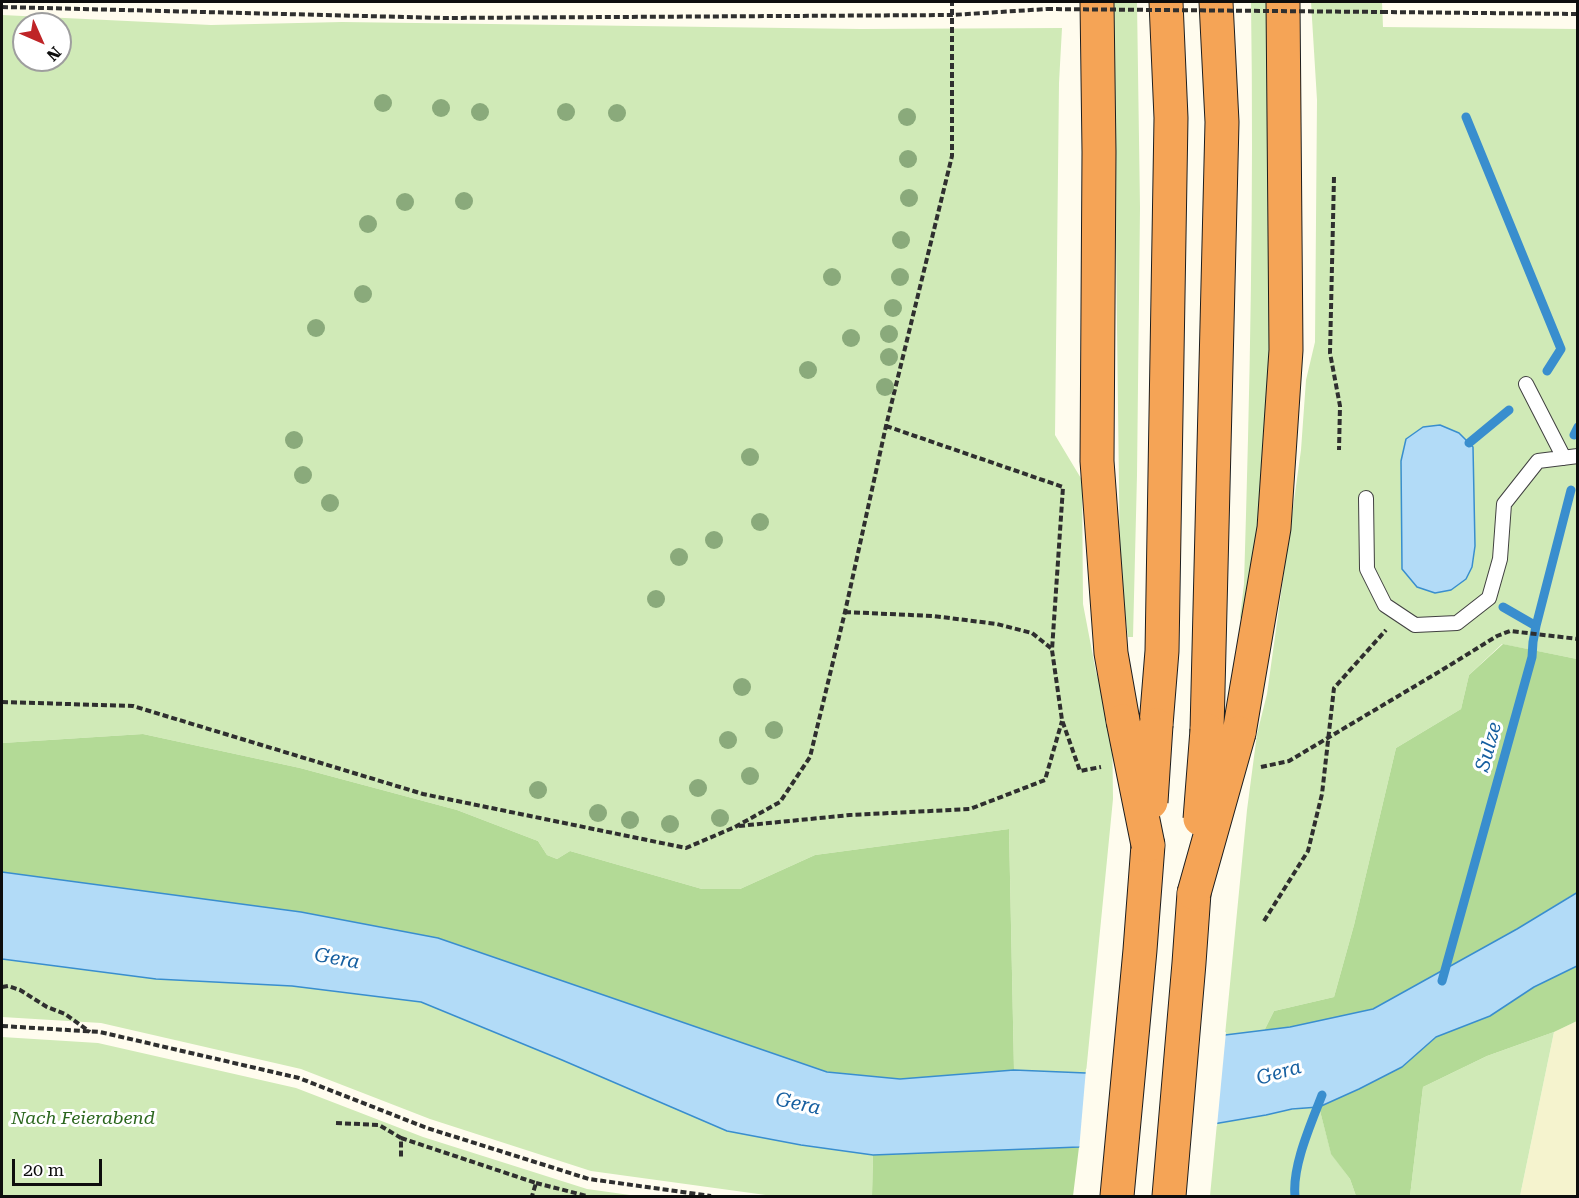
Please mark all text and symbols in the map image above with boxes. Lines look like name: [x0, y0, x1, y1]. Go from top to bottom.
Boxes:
north arrow: [12, 12, 72, 72]
text: N: [43, 43, 65, 65]
water label: Sulze: [1471, 720, 1507, 774]
water label: Gera: [312, 943, 362, 975]
water label: Gera: [1254, 1055, 1304, 1091]
water label: Gera: [773, 1088, 823, 1120]
park label: Nach Feierabend: [11, 1108, 155, 1130]
scale bar: [15, 1147, 105, 1185]
text: 20 m: [23, 1159, 64, 1180]

